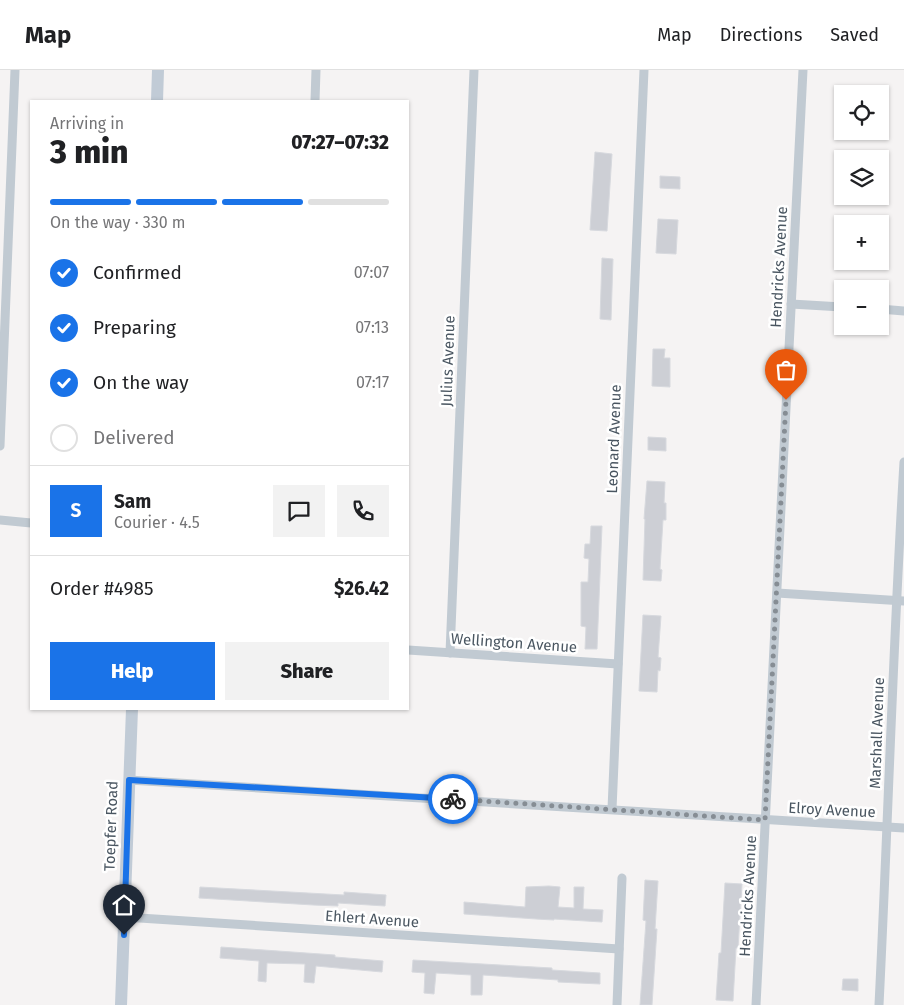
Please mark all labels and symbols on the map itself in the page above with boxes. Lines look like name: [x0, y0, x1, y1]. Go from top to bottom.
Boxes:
street label: Hendricks Avenue: [767, 206, 791, 328]
street label: Julius Avenue: [437, 315, 459, 407]
pin: [765, 349, 807, 400]
street label: Leonard Avenue: [603, 384, 625, 494]
street label: Wellington Avenue: [450, 630, 578, 656]
street label: Marshall Avenue: [866, 677, 888, 789]
courier: [428, 774, 478, 824]
street label: Toepfer Road: [100, 781, 122, 871]
street label: Elroy Avenue: [788, 799, 876, 821]
street label: Hendricks Avenue: [736, 835, 760, 957]
pin: [103, 884, 145, 935]
street label: Ehlert Avenue: [324, 907, 420, 931]

